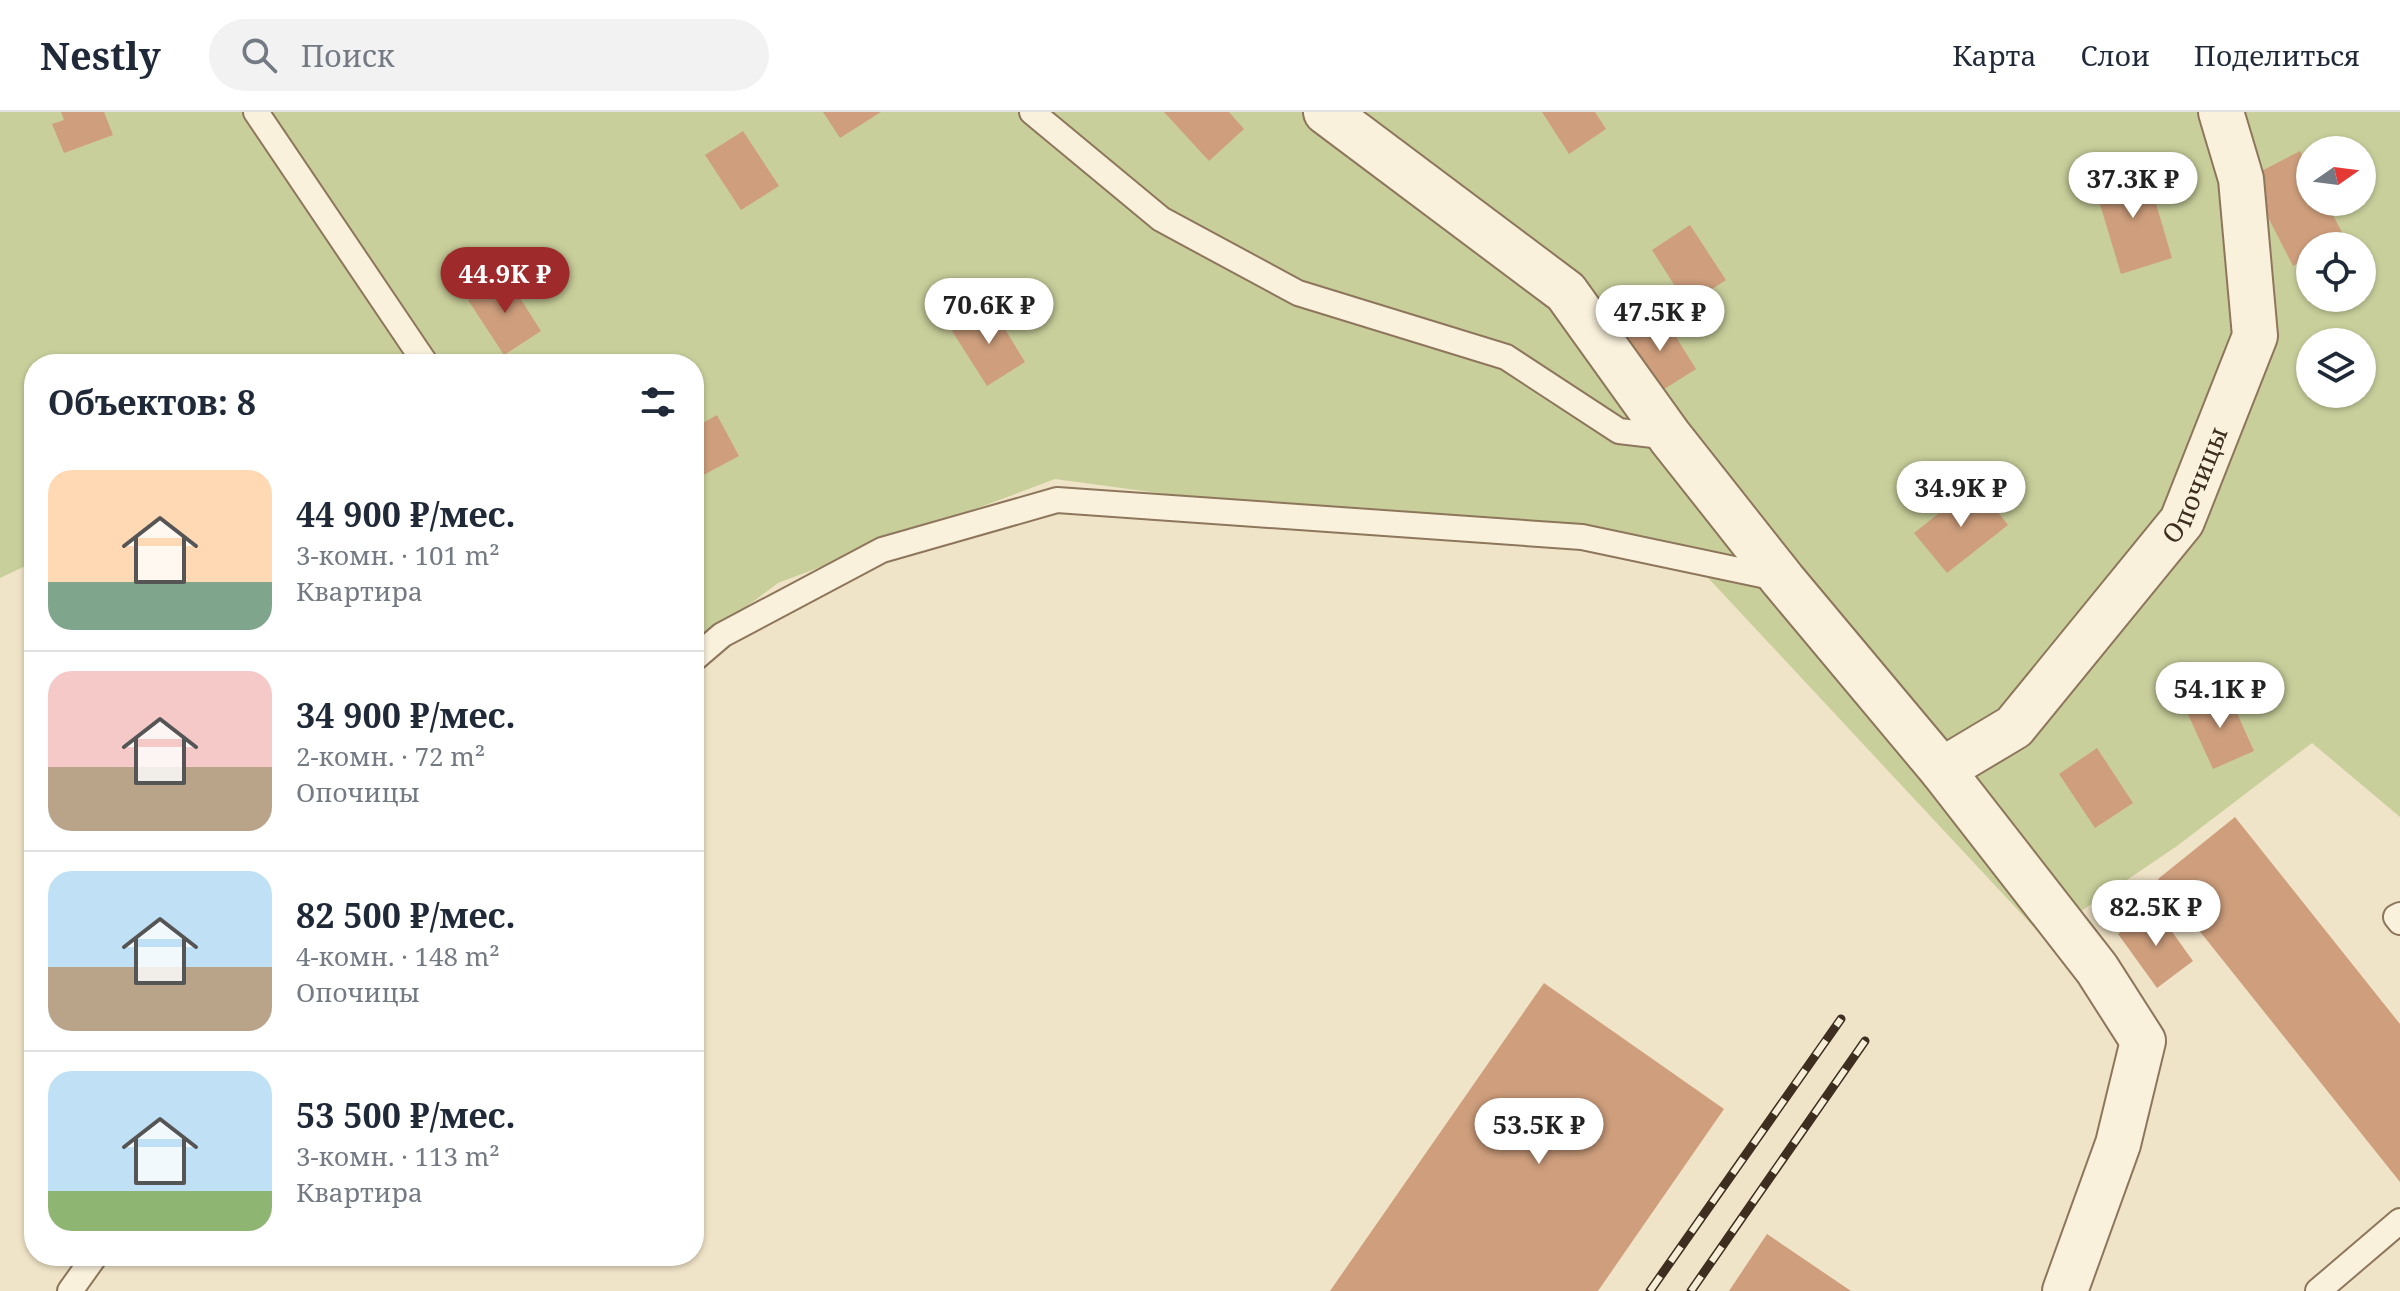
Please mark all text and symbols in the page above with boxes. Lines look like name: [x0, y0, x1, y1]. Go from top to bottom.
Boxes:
search box: [209, 19, 769, 91]
text: Nestly: [40, 29, 161, 81]
icon: search: [237, 33, 281, 77]
text: Поиск: [301, 35, 394, 76]
text: Карта: [1952, 36, 2036, 74]
text: Слои: [2080, 36, 2150, 74]
text: Поделиться: [2194, 36, 2360, 74]
north arrow: [2296, 136, 2376, 216]
map controls: [2296, 136, 2376, 408]
pin: 37.3K ₽: [2059, 152, 2207, 220]
text: 37.3K ₽: [2087, 160, 2179, 196]
button: locate: [2296, 232, 2376, 312]
pin: 44.9K ₽: [431, 247, 579, 315]
text: 44.9K ₽: [459, 255, 551, 291]
pin: 70.6K ₽: [915, 278, 1063, 346]
pin: 47.5K ₽: [1586, 285, 1734, 353]
text: 70.6K ₽: [943, 286, 1035, 322]
text: 47.5K ₽: [1614, 293, 1706, 329]
button: layers: [2296, 328, 2376, 408]
text: Объектов: 8: [48, 379, 256, 425]
icon: filters: [636, 380, 680, 424]
street label: Опочицы: [2153, 421, 2236, 551]
pin: 34.9K ₽: [1887, 461, 2035, 529]
text: 34.9K ₽: [1915, 469, 2007, 505]
text: 44 900 ₽/мес.: [296, 491, 516, 537]
icon: home: [112, 502, 208, 598]
text: 3-комн. · 101 m²: [296, 537, 500, 573]
text: Квартира: [296, 573, 423, 609]
pin: 54.1K ₽: [2146, 662, 2294, 730]
text: 54.1K ₽: [2174, 670, 2266, 706]
text: 34 900 ₽/мес.: [296, 692, 516, 738]
icon: home: [112, 703, 208, 799]
text: 2-комн. · 72 m²: [296, 738, 485, 774]
text: Опочицы: [296, 774, 420, 810]
pin: 82.5K ₽: [2082, 880, 2230, 948]
text: 82.5K ₽: [2110, 888, 2202, 924]
text: 82 500 ₽/мес.: [296, 892, 516, 938]
icon: home: [112, 903, 208, 999]
text: 4-комн. · 148 m²: [296, 938, 500, 974]
text: Опочицы: [296, 974, 420, 1010]
text: 53 500 ₽/мес.: [296, 1092, 516, 1138]
pin: 53.5K ₽: [1465, 1098, 1613, 1166]
icon: home: [112, 1103, 208, 1199]
text: 53.5K ₽: [1493, 1106, 1585, 1142]
text: 3-комн. · 113 m²: [296, 1138, 500, 1174]
text: Квартира: [296, 1174, 423, 1210]

